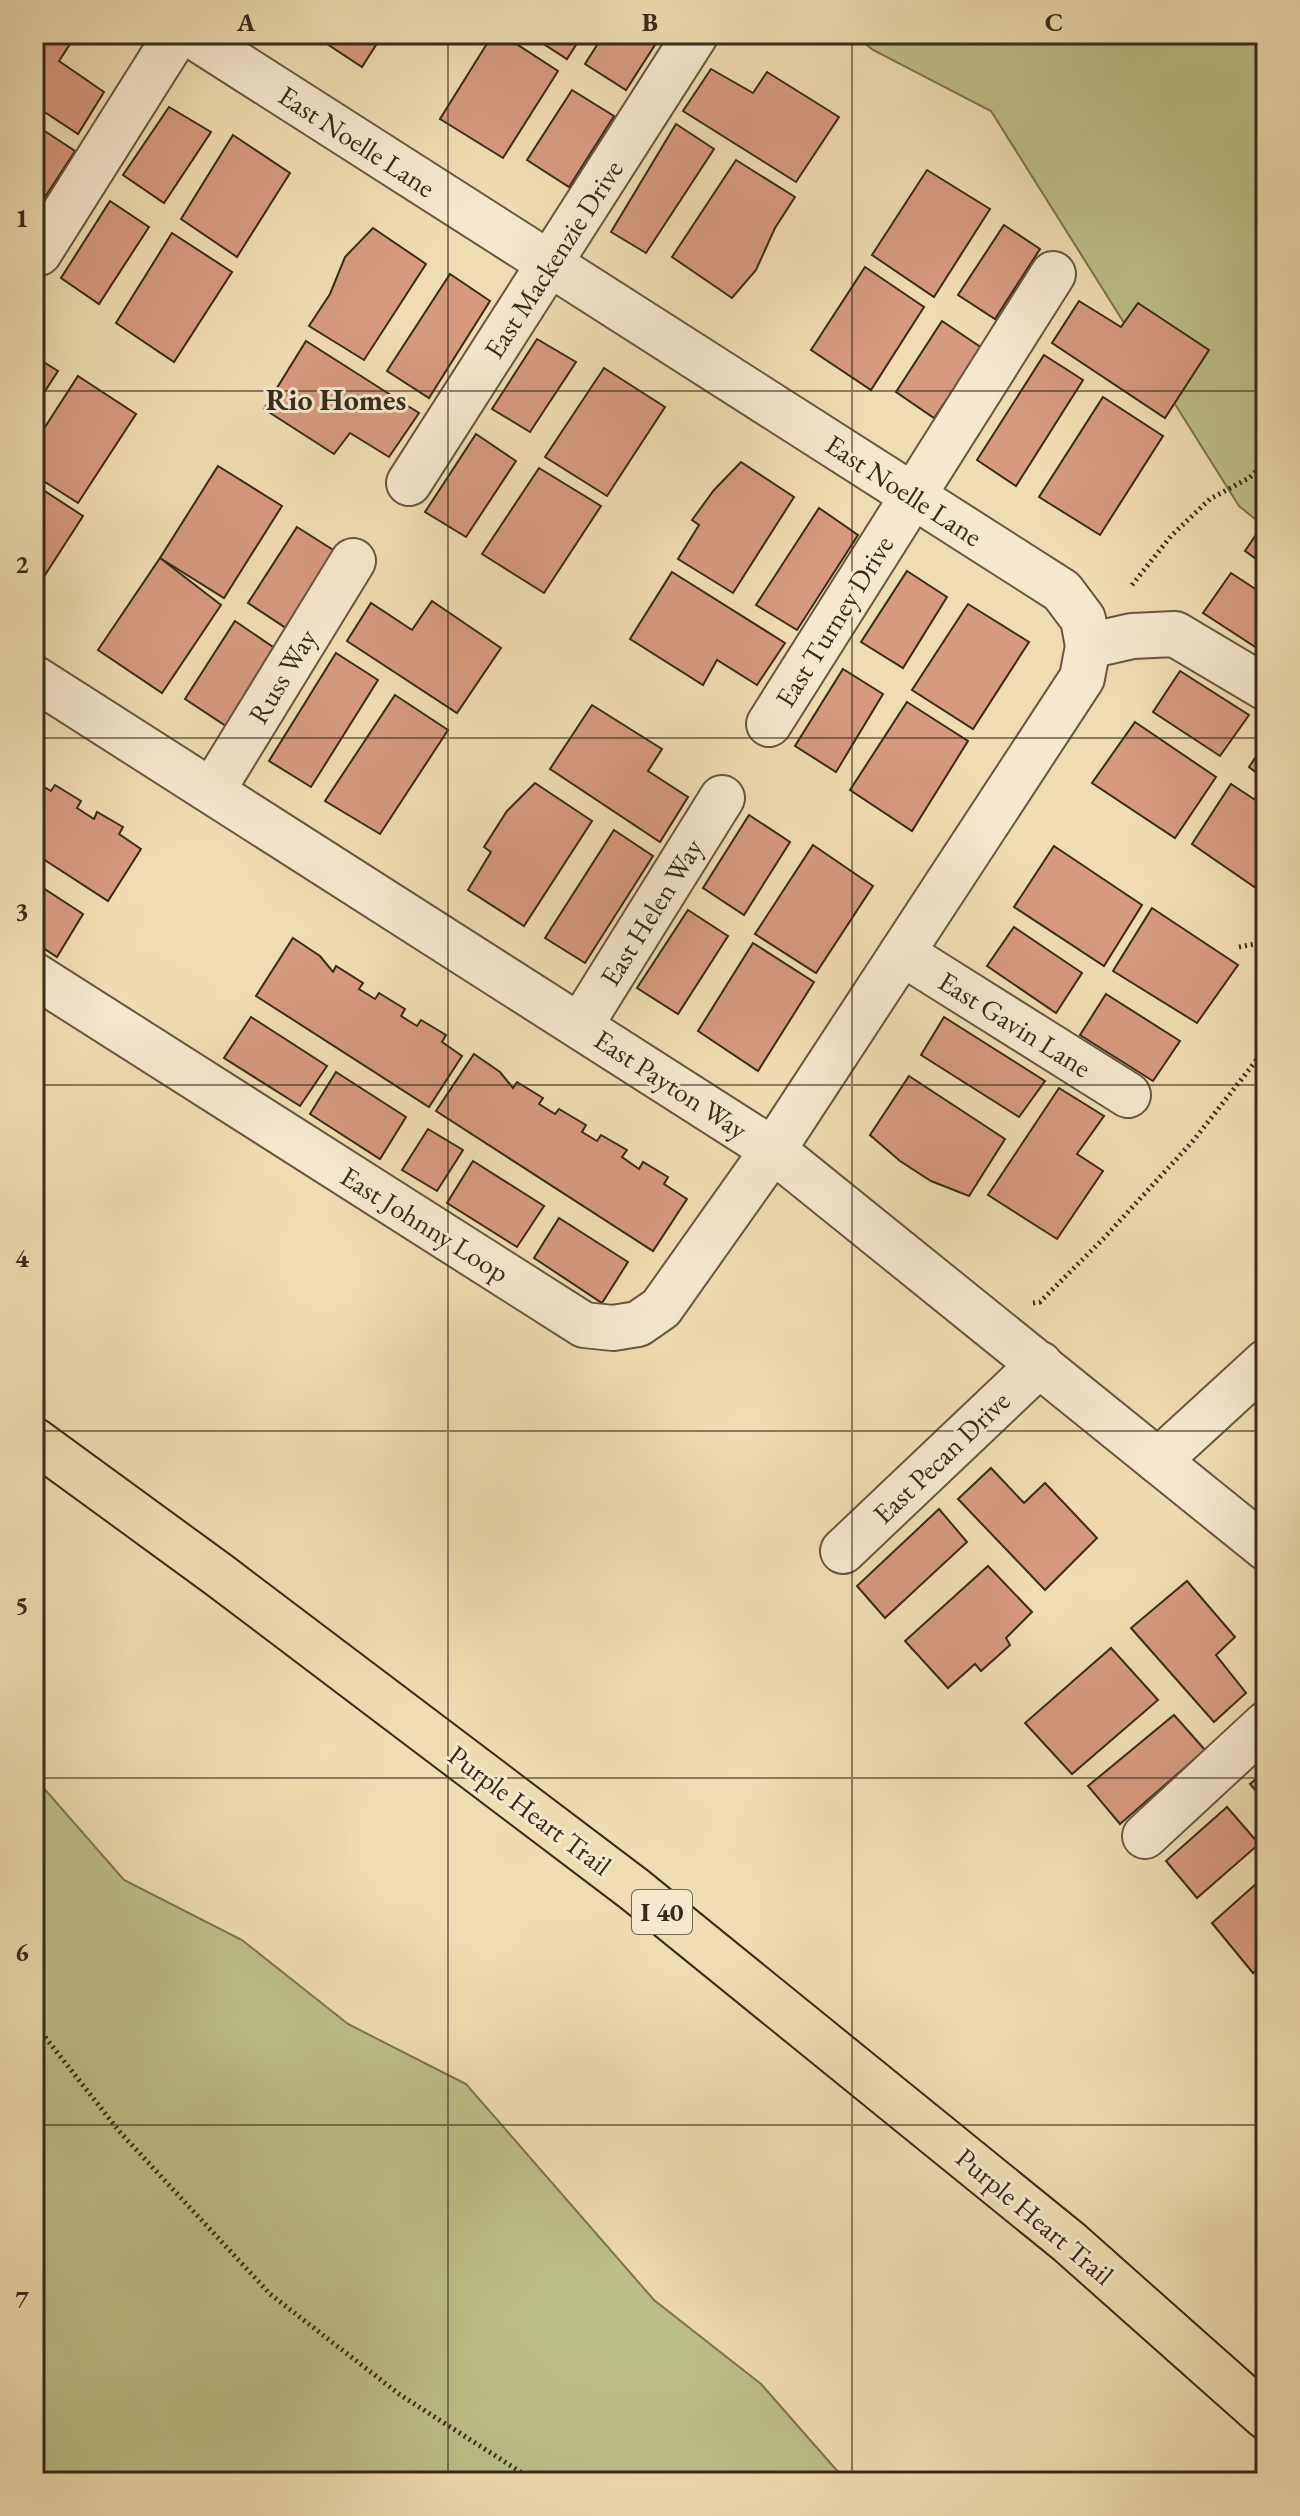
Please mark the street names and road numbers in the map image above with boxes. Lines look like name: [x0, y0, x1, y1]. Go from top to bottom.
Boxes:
street label: East Noelle Lane: [272, 77, 442, 205]
street label: East Mackenzie Drive: [475, 153, 631, 365]
street label: East Noelle Lane: [819, 426, 989, 554]
street label: East Turney Drive: [767, 528, 901, 714]
street label: Russ Way: [240, 621, 325, 730]
street label: East Helen Way: [591, 831, 711, 992]
street label: East Gavin Lane: [932, 963, 1098, 1085]
street label: East Payton Way: [587, 1021, 755, 1147]
street label: East Johnny Loop: [334, 1158, 516, 1290]
street label: East Pecan Drive: [865, 1383, 1017, 1531]
street label: Purple Heart Trail: [441, 1737, 619, 1883]
road number: I 40: [632, 1890, 692, 1934]
street label: Purple Heart Trail: [949, 2139, 1122, 2293]

